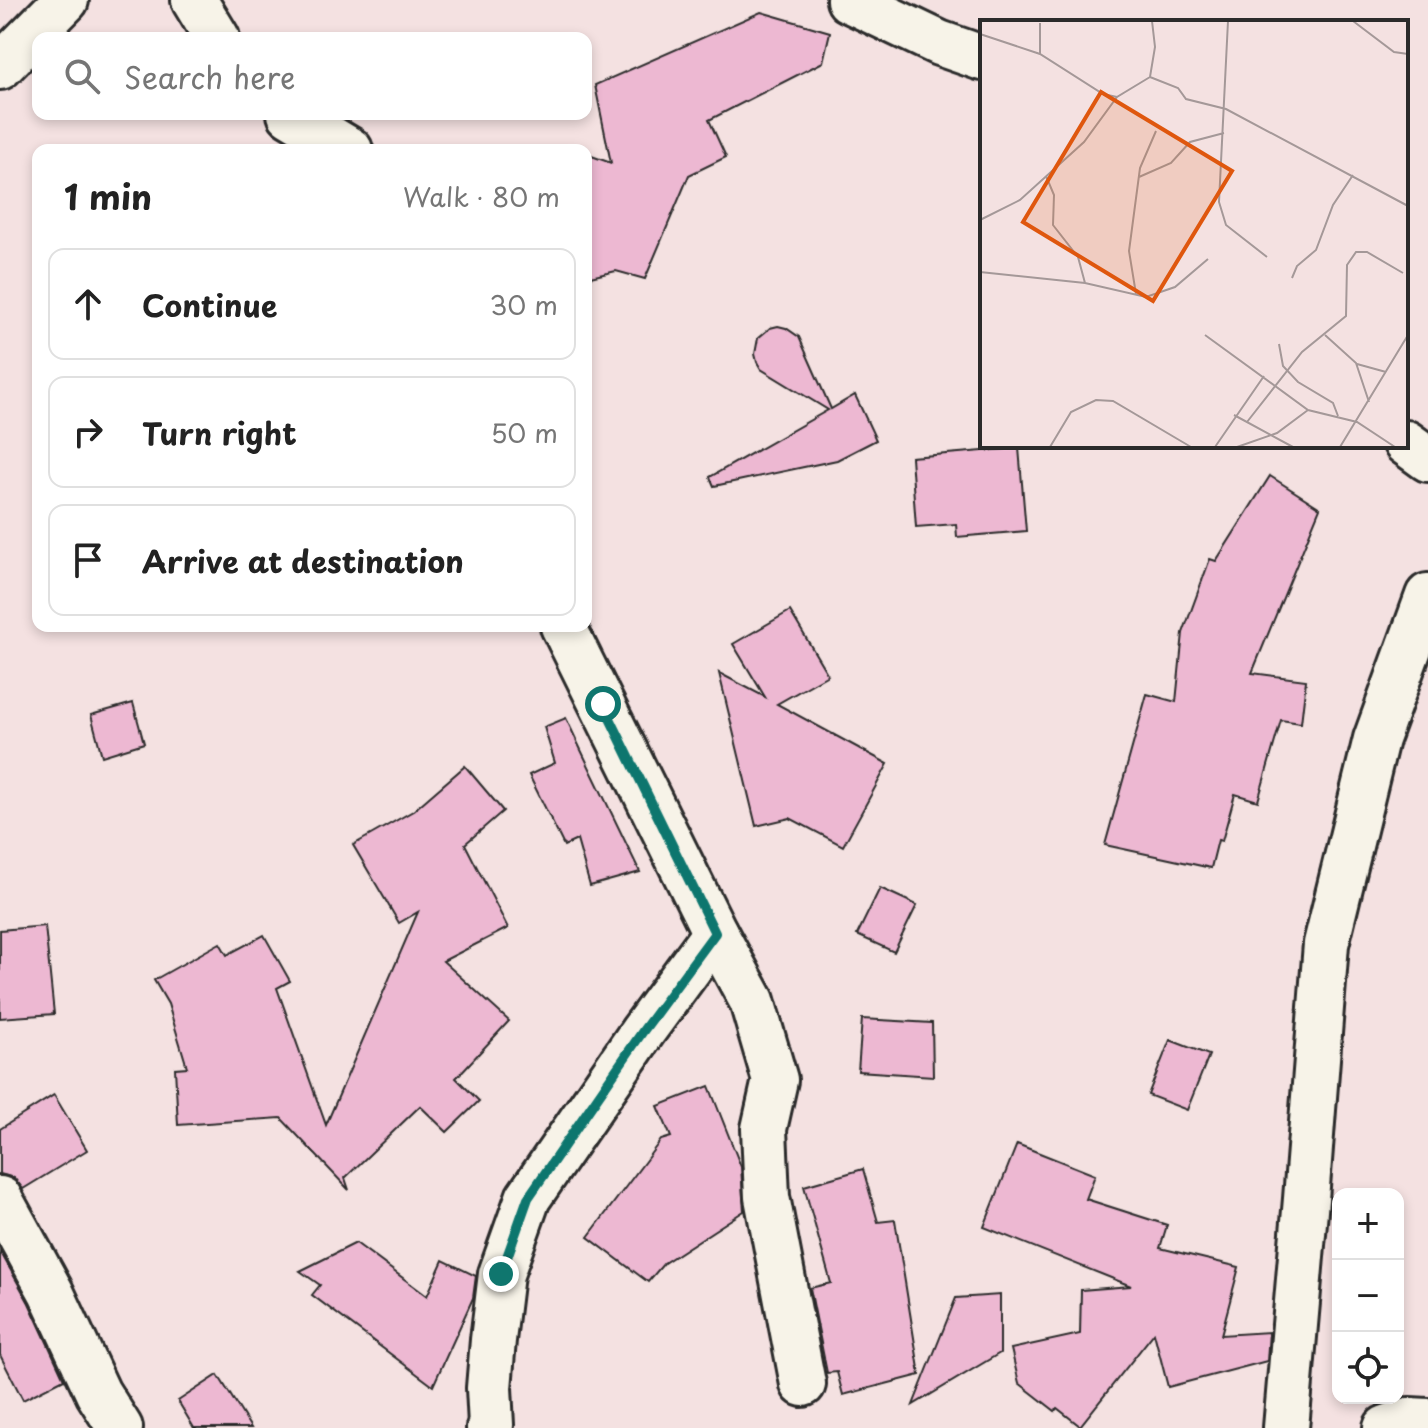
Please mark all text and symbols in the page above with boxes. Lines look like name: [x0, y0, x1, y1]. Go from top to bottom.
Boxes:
inset map: [980, 20, 1408, 448]
search box: [32, 32, 592, 120]
icon: search: [60, 54, 104, 98]
text: Search here: [124, 54, 296, 99]
text: 1 min: [64, 170, 152, 222]
text: Walk · 80 m: [403, 177, 560, 216]
icon: ahead: [66, 282, 110, 326]
text: Continue: [142, 282, 277, 327]
text: 30 m: [490, 285, 558, 324]
icon: right: [66, 410, 110, 454]
text: Turn right: [142, 410, 297, 455]
text: 50 m: [491, 413, 558, 452]
icon: arrive: [66, 538, 110, 582]
text: Arrive at destination: [142, 538, 464, 583]
route start: [585, 686, 621, 722]
map controls: [1332, 1188, 1404, 1404]
button: +: [1332, 1188, 1404, 1260]
route end: [483, 1256, 519, 1292]
button: −: [1332, 1260, 1404, 1332]
button: locate: [1332, 1332, 1404, 1404]

